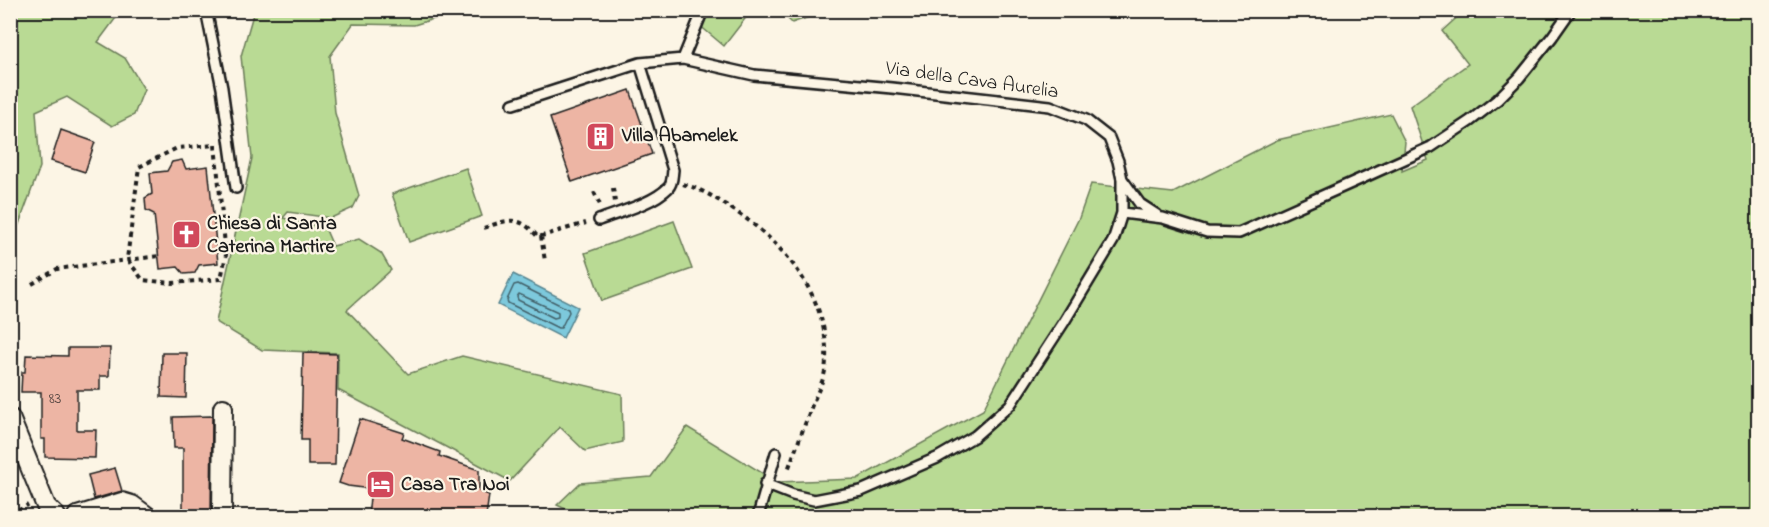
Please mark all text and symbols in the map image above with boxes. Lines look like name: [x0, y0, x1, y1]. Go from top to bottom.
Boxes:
street label: Via della Cava Aurelia: [883, 54, 1060, 107]
building icon: Villa Abamelek: [585, 120, 617, 152]
place label: Villa Abamelek: [621, 122, 739, 151]
place label: Chiesa di Santa Caterina Martire: [207, 210, 337, 262]
church icon: Chiesa di Santa Caterina Martire: [170, 219, 202, 251]
house number: 83: [49, 387, 61, 411]
hotel icon: Casa Tra Noi: [364, 469, 396, 501]
place label: Casa Tra Noi: [401, 471, 510, 500]

